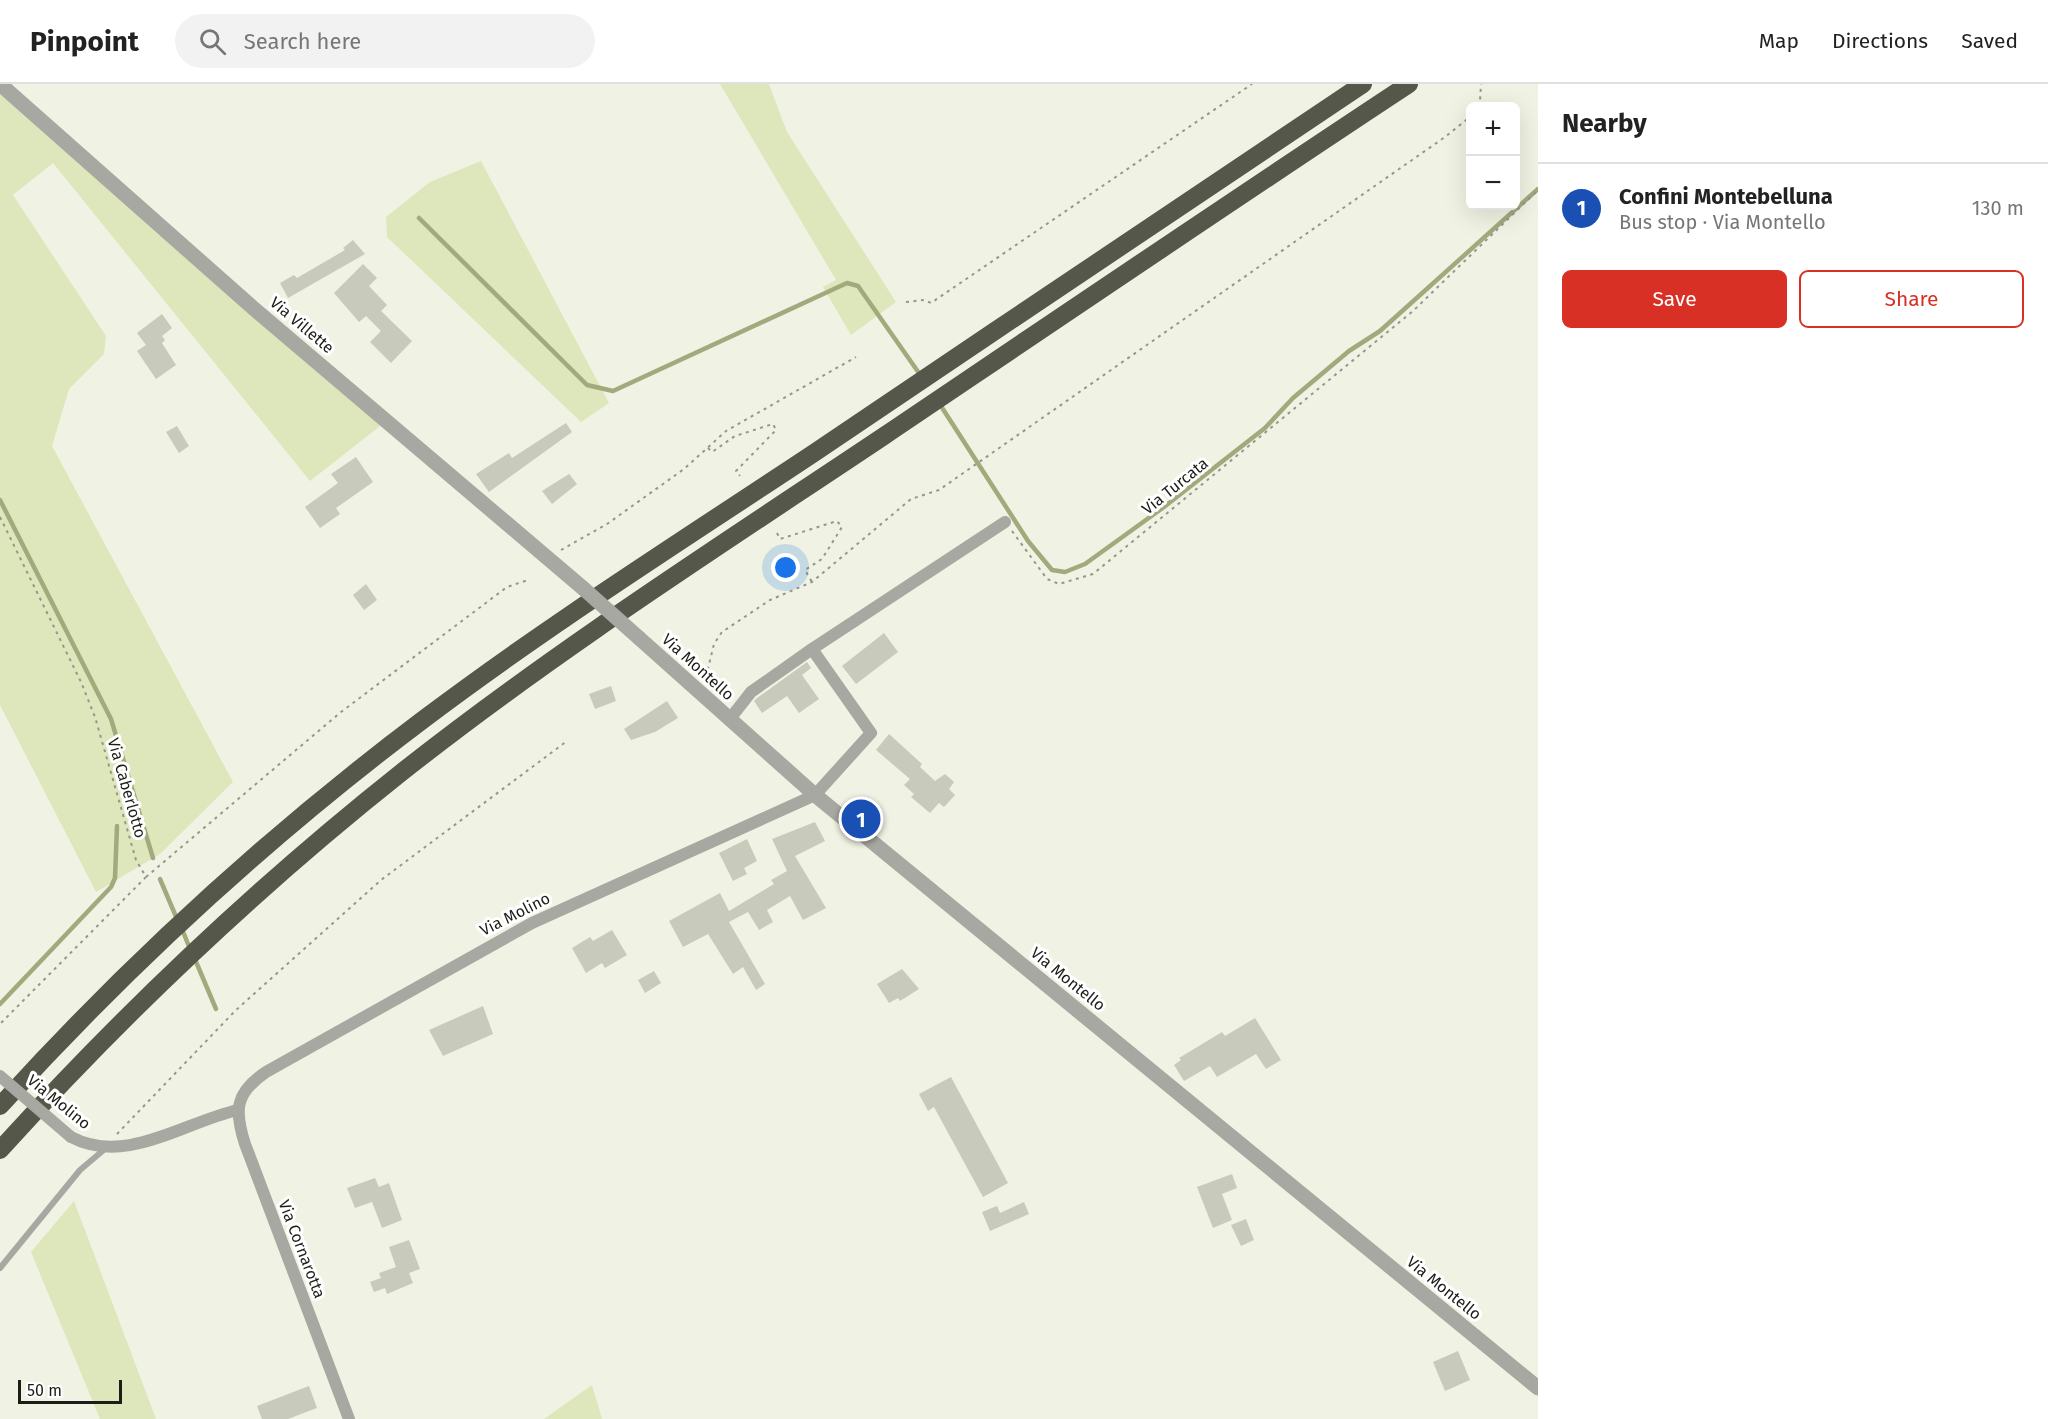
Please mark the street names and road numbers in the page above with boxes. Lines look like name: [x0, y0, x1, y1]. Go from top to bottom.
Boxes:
street label: Via Villette: [266, 293, 338, 357]
street label: Via Turcata: [1138, 454, 1212, 518]
street label: Via Montello: [658, 630, 738, 704]
street label: Via Caberlotto: [104, 736, 150, 840]
street label: Via Molino: [477, 888, 553, 940]
street label: Via Montello: [1027, 943, 1109, 1015]
street label: Via Molino: [23, 1071, 95, 1133]
street label: Via Cornarotta: [275, 1197, 329, 1301]
street label: Via Montello: [1403, 1252, 1485, 1324]

